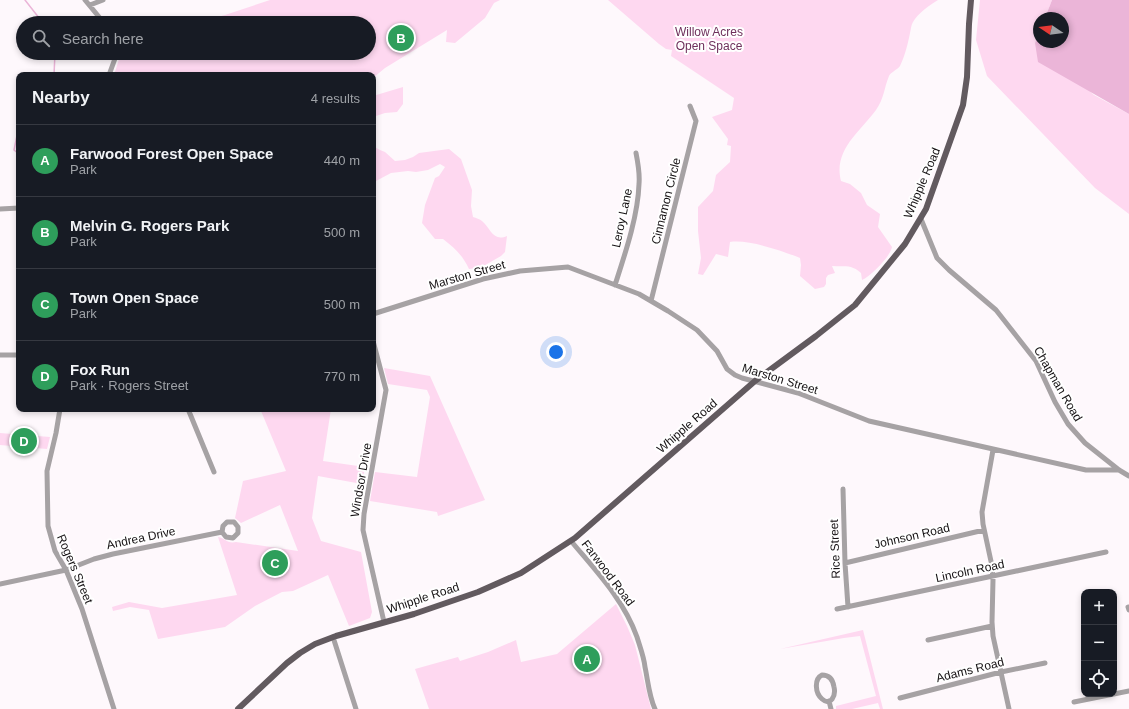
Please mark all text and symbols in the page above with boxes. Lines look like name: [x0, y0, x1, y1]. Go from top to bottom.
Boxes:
north arrow: [1033, 12, 1069, 48]
search box: [16, 16, 376, 60]
pin: B: [388, 23, 414, 53]
park label: Willow Acres Open Space: [675, 25, 743, 53]
icon: search: [30, 27, 52, 49]
text: Search here: [62, 30, 144, 47]
text: Nearby: [32, 88, 90, 107]
text: 4 results: [311, 91, 360, 106]
text: Farwood Forest Open Space: [70, 145, 273, 162]
street label: Whipple Road: [901, 146, 943, 220]
text: A: [40, 153, 50, 168]
text: 440 m: [324, 153, 360, 168]
street label: Cinnamon Circle: [648, 156, 684, 246]
text: Park: [70, 162, 97, 177]
street label: Leroy Lane: [609, 187, 635, 249]
text: Melvin G. Rogers Park: [70, 217, 229, 234]
text: B: [40, 225, 50, 240]
text: 500 m: [324, 225, 360, 240]
text: Park: [70, 234, 97, 249]
street label: Marston Street: [427, 257, 507, 293]
text: Town Open Space: [70, 289, 199, 306]
text: C: [40, 297, 50, 312]
text: 500 m: [324, 297, 360, 312]
text: Park: [70, 306, 97, 321]
your location: [546, 342, 566, 362]
street label: Chapman Road: [1031, 344, 1085, 424]
text: Fox Run: [70, 361, 130, 378]
street label: Marston Street: [740, 361, 820, 397]
text: D: [40, 369, 50, 384]
text: 770 m: [324, 369, 360, 384]
text: Park · Rogers Street: [70, 378, 189, 393]
street label: Whipple Road: [654, 396, 720, 456]
pin: D: [11, 426, 37, 456]
street label: Windsor Drive: [348, 441, 374, 518]
street label: Rice Street: [827, 518, 843, 579]
street label: Johnson Road: [873, 520, 951, 552]
street label: Andrea Drive: [105, 524, 177, 552]
street label: Rogers Street: [54, 532, 96, 606]
street label: Farwood Road: [579, 537, 637, 609]
pin: C: [262, 548, 288, 578]
street label: Lincoln Road: [934, 557, 1006, 585]
street label: Whipple Road: [385, 580, 461, 616]
map controls: [1081, 589, 1117, 697]
button: +: [1081, 589, 1117, 625]
button: −: [1081, 625, 1117, 661]
pin: A: [574, 644, 600, 674]
street label: Adams Road: [935, 655, 1005, 685]
button: locate: [1081, 661, 1117, 697]

